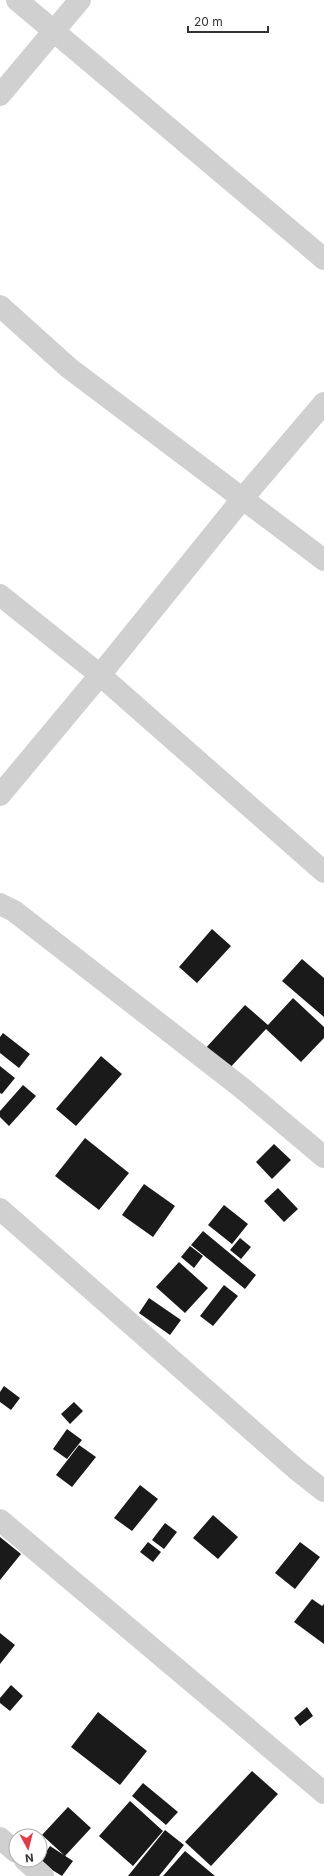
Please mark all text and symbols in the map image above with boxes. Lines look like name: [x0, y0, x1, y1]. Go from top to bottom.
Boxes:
scale bar: [188, 8, 268, 34]
text: 20 m: [194, 14, 223, 29]
north arrow: [8, 1828, 48, 1868]
text: N: [24, 1850, 34, 1865]

